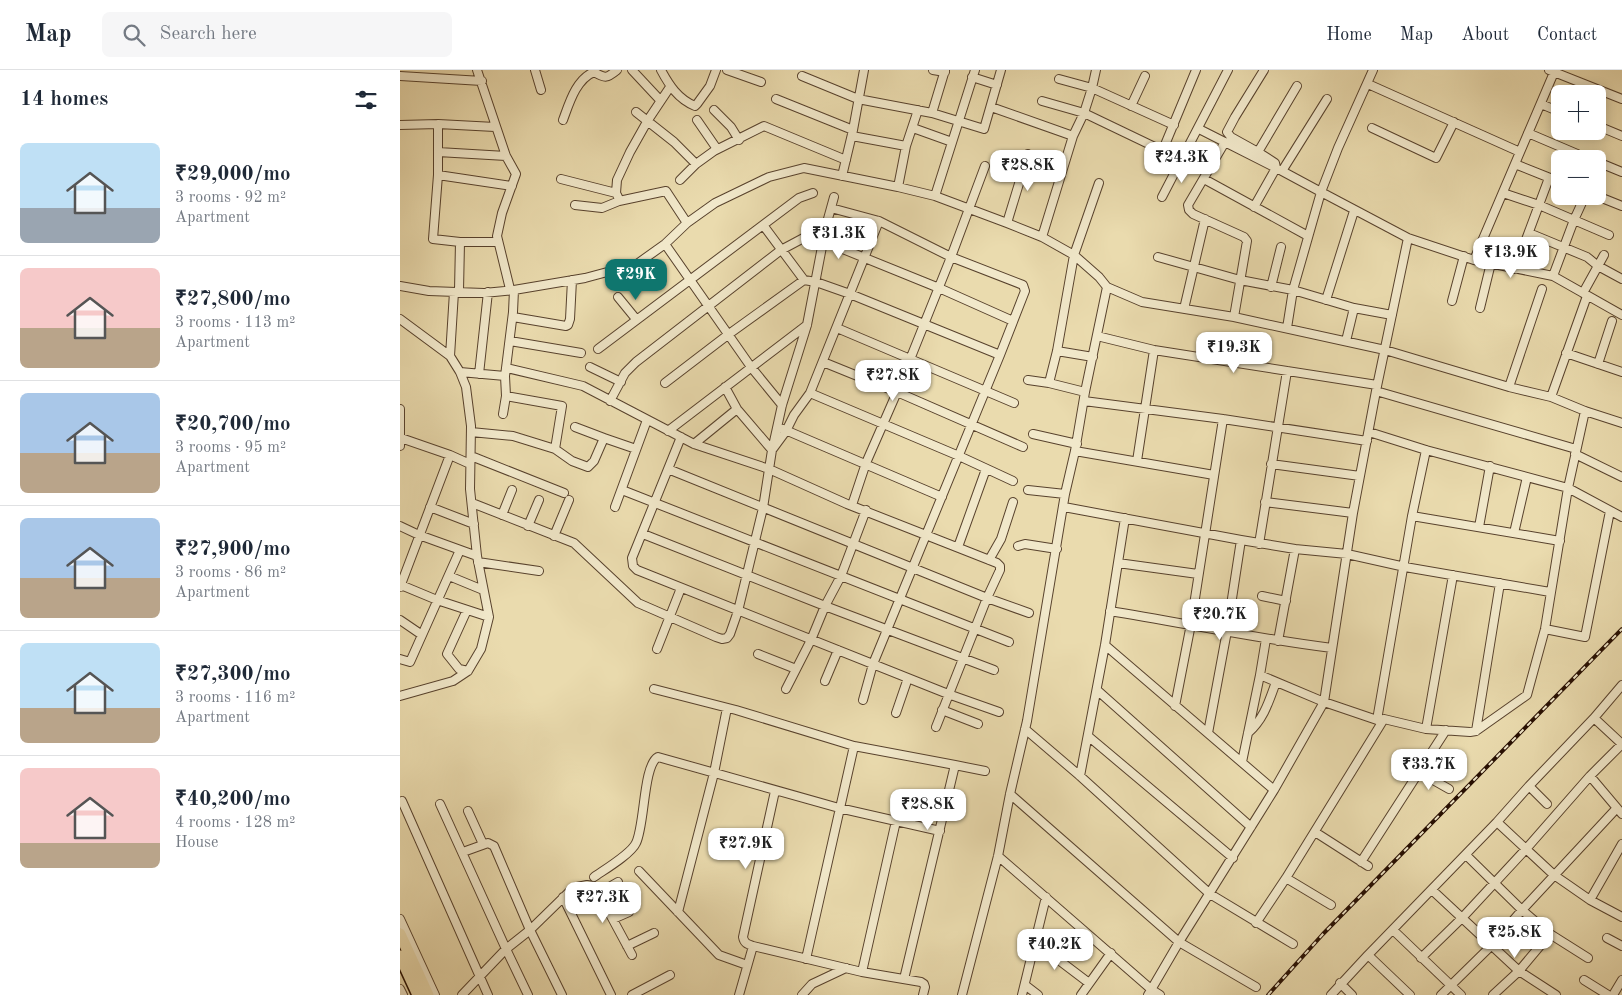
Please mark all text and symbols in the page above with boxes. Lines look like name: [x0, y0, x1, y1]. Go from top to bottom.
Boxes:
search box: [102, 12, 452, 57]
icon: search: [120, 21, 148, 49]
text: Map: [25, 23, 72, 47]
text: Search here: [160, 25, 257, 44]
text: Home: [1326, 26, 1372, 44]
text: Map: [1400, 26, 1433, 44]
text: About: [1461, 26, 1509, 44]
text: Contact: [1537, 26, 1597, 44]
map controls: [1551, 85, 1606, 205]
button: +: [1551, 85, 1606, 140]
icon: filters: [352, 86, 380, 114]
text: 14 homes: [20, 89, 108, 110]
pin: ₹24.3K: [1141, 142, 1223, 184]
pin: ₹28.8K: [987, 150, 1069, 192]
text: ₹24.3K: [1155, 150, 1209, 166]
button: −: [1551, 150, 1606, 205]
text: ₹28.8K: [1001, 158, 1055, 174]
icon: home: [60, 163, 120, 223]
text: ₹29,000/mo: [175, 164, 291, 185]
text: 3 rooms · 92 m²: [175, 190, 286, 206]
text: Apartment: [175, 210, 250, 226]
pin: ₹31.3K: [798, 218, 880, 260]
text: ₹31.3K: [812, 226, 866, 242]
pin: ₹13.9K: [1470, 236, 1552, 279]
text: ₹13.9K: [1484, 245, 1538, 261]
pin: ₹29K: [606, 258, 666, 301]
text: ₹29K: [616, 267, 656, 283]
icon: home: [60, 288, 120, 348]
text: ₹27,800/mo: [175, 289, 291, 310]
text: 3 rooms · 113 m²: [175, 315, 295, 331]
pin: ₹19.3K: [1193, 332, 1275, 374]
text: Apartment: [175, 335, 250, 351]
text: ₹19.3K: [1207, 340, 1261, 356]
pin: ₹27.8K: [852, 360, 934, 402]
text: ₹27.8K: [866, 368, 920, 384]
icon: home: [60, 413, 120, 473]
text: ₹20,700/mo: [175, 414, 291, 435]
text: 3 rooms · 95 m²: [175, 440, 286, 456]
text: Apartment: [175, 460, 250, 476]
icon: home: [60, 538, 120, 598]
text: ₹27,900/mo: [175, 539, 291, 560]
text: 3 rooms · 86 m²: [175, 565, 286, 581]
text: Apartment: [175, 585, 250, 601]
pin: ₹20.7K: [1179, 598, 1261, 641]
text: ₹20.7K: [1193, 607, 1247, 623]
icon: home: [60, 663, 120, 723]
text: ₹27,300/mo: [175, 664, 291, 685]
text: 3 rooms · 116 m²: [175, 690, 295, 706]
text: Apartment: [175, 710, 250, 726]
pin: ₹33.7K: [1388, 748, 1470, 791]
text: ₹33.7K: [1402, 757, 1456, 773]
icon: home: [60, 788, 120, 848]
pin: ₹28.8K: [887, 788, 969, 831]
text: ₹40,200/mo: [175, 789, 291, 810]
text: ₹28.8K: [901, 797, 955, 813]
text: 4 rooms · 128 m²: [175, 815, 295, 831]
pin: ₹27.9K: [705, 828, 787, 870]
text: House: [175, 835, 218, 851]
text: ₹27.9K: [719, 836, 773, 852]
pin: ₹27.3K: [562, 882, 644, 924]
text: ₹27.3K: [576, 890, 630, 906]
pin: ₹25.8K: [1474, 916, 1556, 959]
text: ₹25.8K: [1488, 925, 1542, 941]
pin: ₹40.2K: [1014, 928, 1096, 971]
text: ₹40.2K: [1028, 937, 1082, 953]

